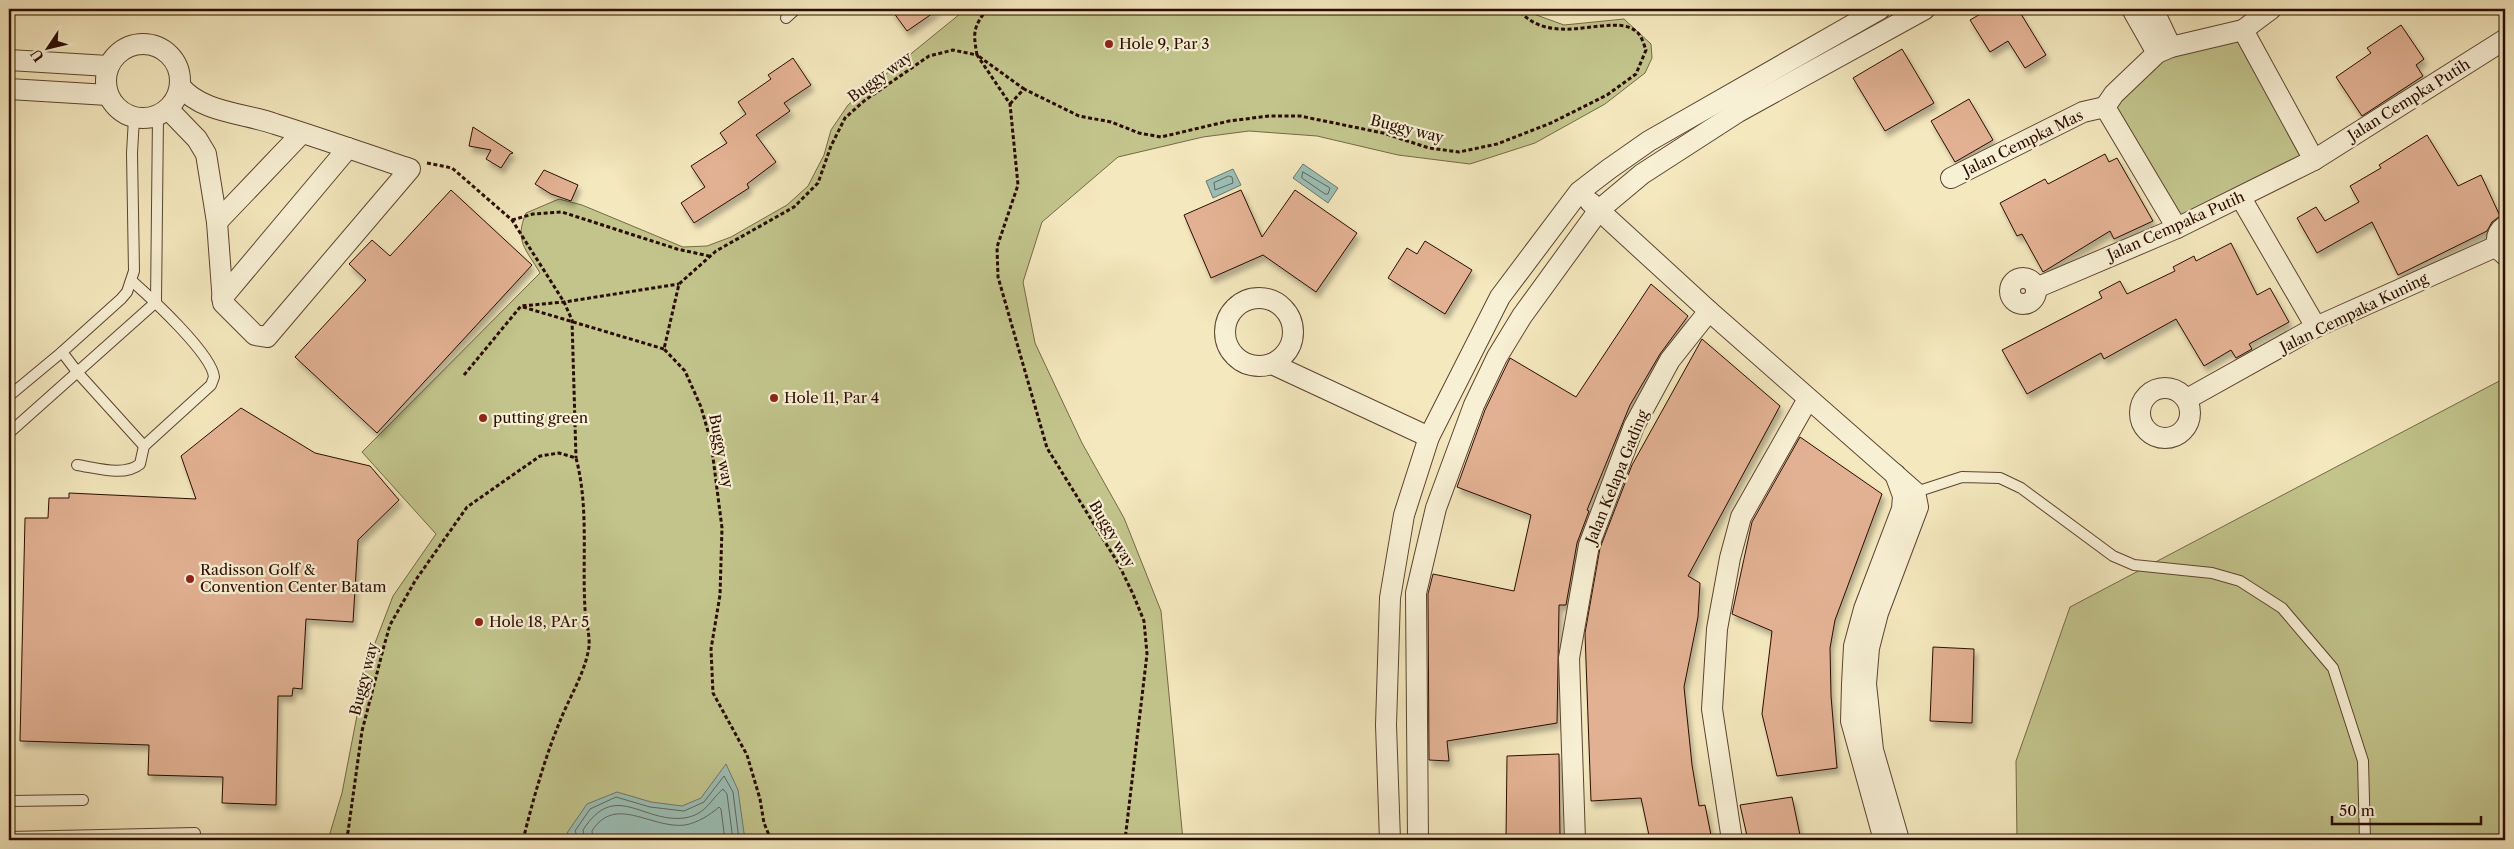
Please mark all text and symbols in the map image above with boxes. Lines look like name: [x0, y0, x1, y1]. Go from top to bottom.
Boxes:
north arrow: [22, 22, 72, 72]
place label: Hole 9, Par 3: [1119, 34, 1209, 53]
marker: Hole 9, Par 3: [1103, 38, 1115, 50]
text: U: [26, 45, 48, 65]
street label: Buggy way: [844, 47, 916, 106]
street label: Jalan Cempka Putih: [2342, 54, 2474, 146]
street label: Jalan Cempka Mas: [1958, 105, 2086, 181]
street label: Buggy way: [1369, 110, 1446, 147]
street label: Jalan Cempaka Putih: [2102, 186, 2248, 265]
street label: Jalan Cempaka Kuning: [2275, 268, 2431, 358]
place label: Hole 11, Par 4: [784, 388, 879, 407]
marker: Hole 11, Par 4: [768, 392, 780, 404]
street label: Jalan Kelapa Gading: [1580, 407, 1652, 548]
place label: putting green: [493, 408, 589, 427]
marker: putting green: [477, 412, 489, 424]
street label: Buggy way: [705, 412, 738, 490]
street label: Buggy way: [1085, 497, 1140, 571]
place label: Radisson Golf & Convention Center Batam: [200, 560, 386, 596]
marker: Radisson Golf & Convention Center Batam: [184, 573, 196, 585]
place label: Hole 18, PAr 5: [489, 612, 589, 631]
marker: Hole 18, PAr 5: [473, 616, 485, 628]
street label: Buggy way: [345, 640, 382, 717]
scale bar: [2332, 794, 2480, 826]
text: 50 m: [2339, 801, 2375, 820]

